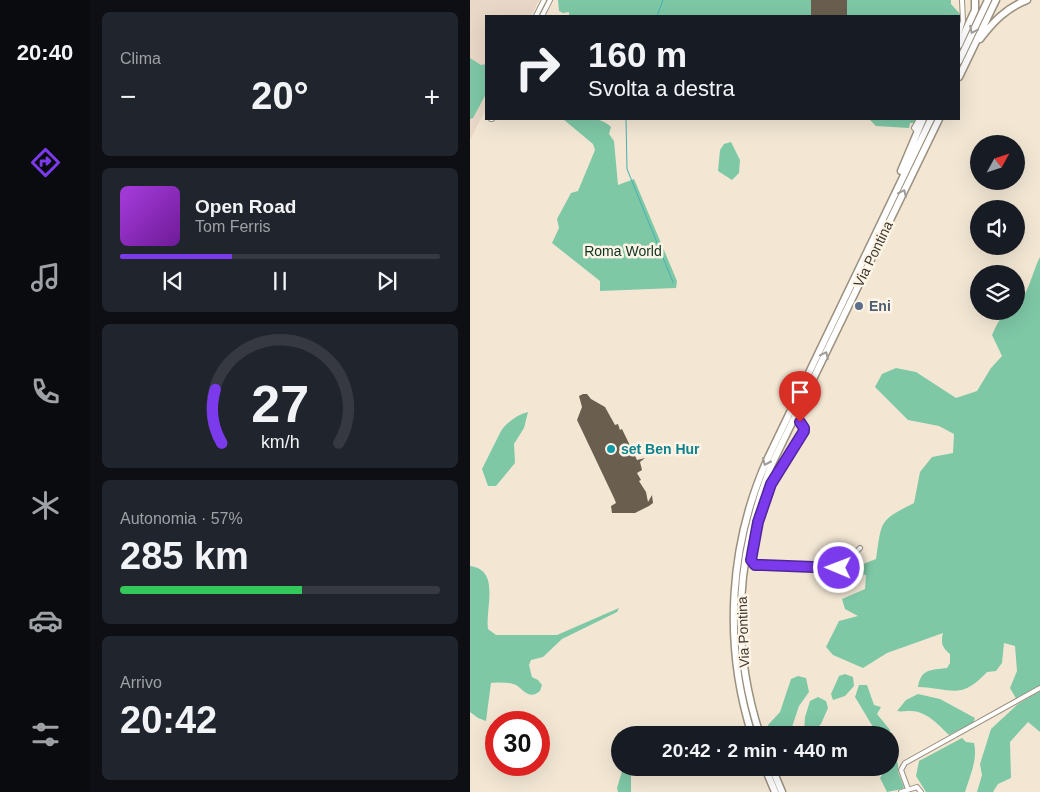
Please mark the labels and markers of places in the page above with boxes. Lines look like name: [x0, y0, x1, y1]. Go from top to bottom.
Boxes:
place label: Eni: [869, 298, 891, 314]
marker: Eni: [853, 300, 865, 312]
pin: [779, 371, 821, 422]
place label: set Ben Hur: [621, 441, 700, 457]
marker: set Ben Hur: [605, 443, 617, 455]

